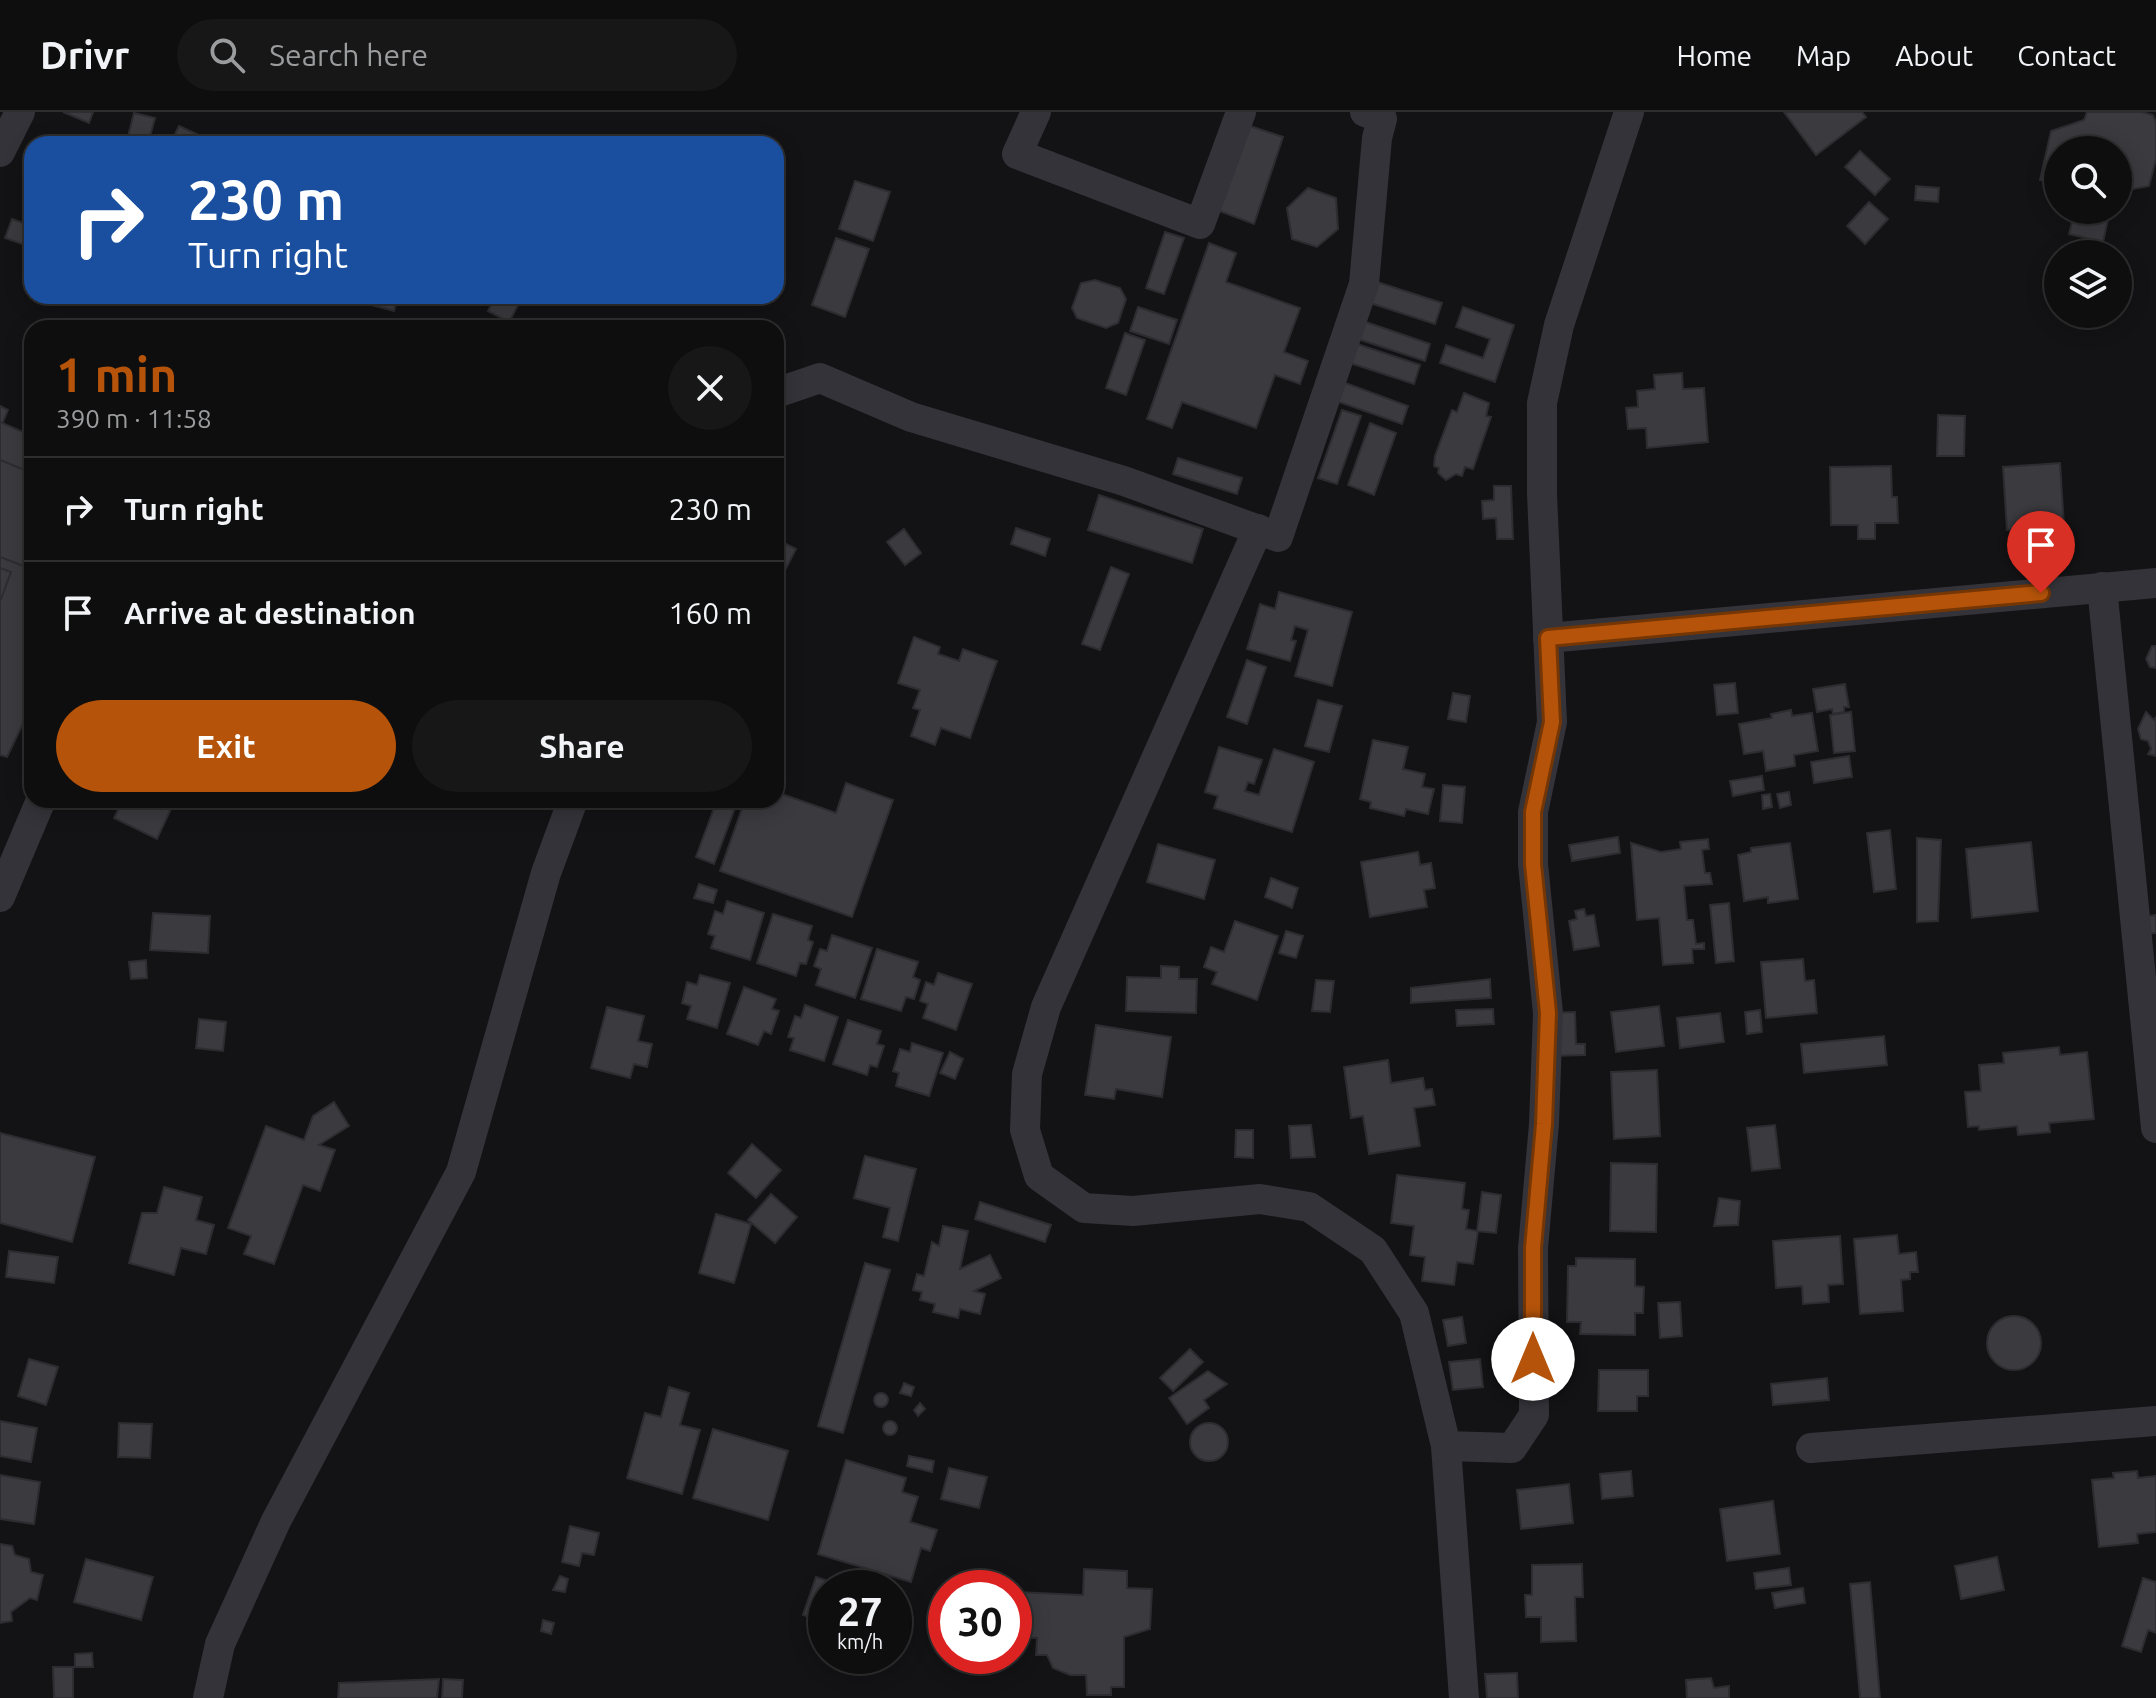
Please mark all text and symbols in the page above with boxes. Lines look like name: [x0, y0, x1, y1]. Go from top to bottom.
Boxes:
search box: [177, 19, 737, 91]
icon: search: [205, 33, 249, 77]
text: Drivr: [40, 34, 129, 76]
text: Search here: [269, 38, 428, 72]
text: Home: [1677, 40, 1752, 71]
text: Map: [1796, 40, 1851, 71]
text: About: [1895, 40, 1973, 71]
text: Contact: [2017, 40, 2116, 71]
map controls: [2044, 136, 2132, 328]
button: search: [2044, 136, 2132, 224]
icon: right: [56, 168, 160, 272]
text: 230 m: [188, 168, 344, 231]
text: Turn right: [188, 234, 348, 275]
button: layers: [2044, 240, 2132, 328]
button: close: [668, 346, 752, 430]
text: 1 min: [56, 347, 177, 401]
text: 390 m · 11:58: [56, 404, 212, 433]
icon: right: [56, 487, 100, 531]
text: Turn right: [124, 492, 264, 526]
text: 230 m: [668, 492, 752, 526]
pin: [2007, 511, 2075, 593]
icon: arrive: [2019, 523, 2063, 567]
icon: arrive: [56, 591, 100, 635]
text: Arrive at destination: [124, 596, 416, 630]
text: 160 m: [668, 596, 752, 630]
button: Exit: [56, 700, 396, 792]
button: Share: [412, 700, 752, 792]
position arrow: [1491, 1317, 1575, 1401]
speed limit sign: 30: [928, 1570, 1032, 1674]
text: 27: [837, 1589, 883, 1634]
text: km/h: [837, 1630, 883, 1653]

